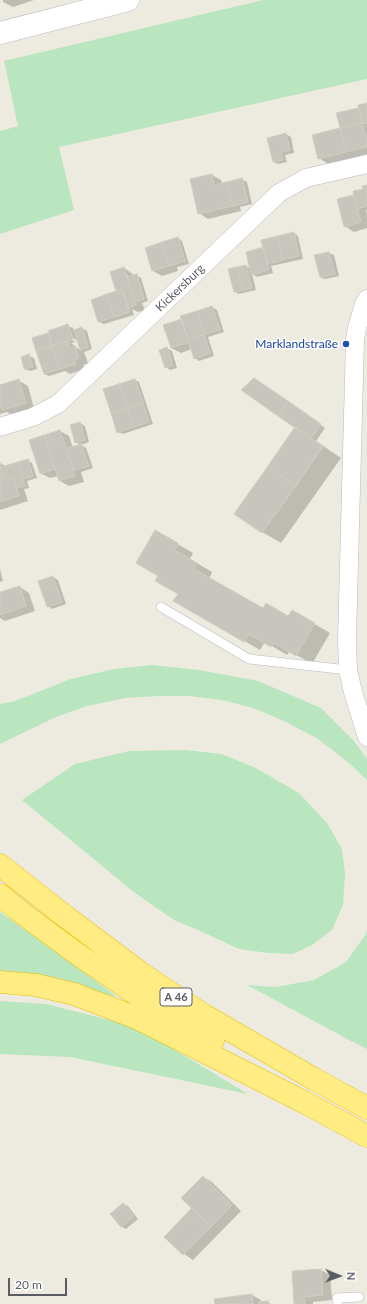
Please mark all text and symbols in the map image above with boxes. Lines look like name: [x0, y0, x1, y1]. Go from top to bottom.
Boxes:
street label: Kickersburg: [153, 261, 207, 315]
place label: Marklandstraße: [255, 337, 338, 351]
marker: Marklandstraße: [341, 339, 351, 349]
road number: A 46: [160, 988, 192, 1006]
north arrow: [319, 1256, 359, 1296]
scale bar: [10, 1270, 69, 1296]
text: N: [345, 1272, 358, 1281]
text: 20 m: [15, 1277, 42, 1292]

